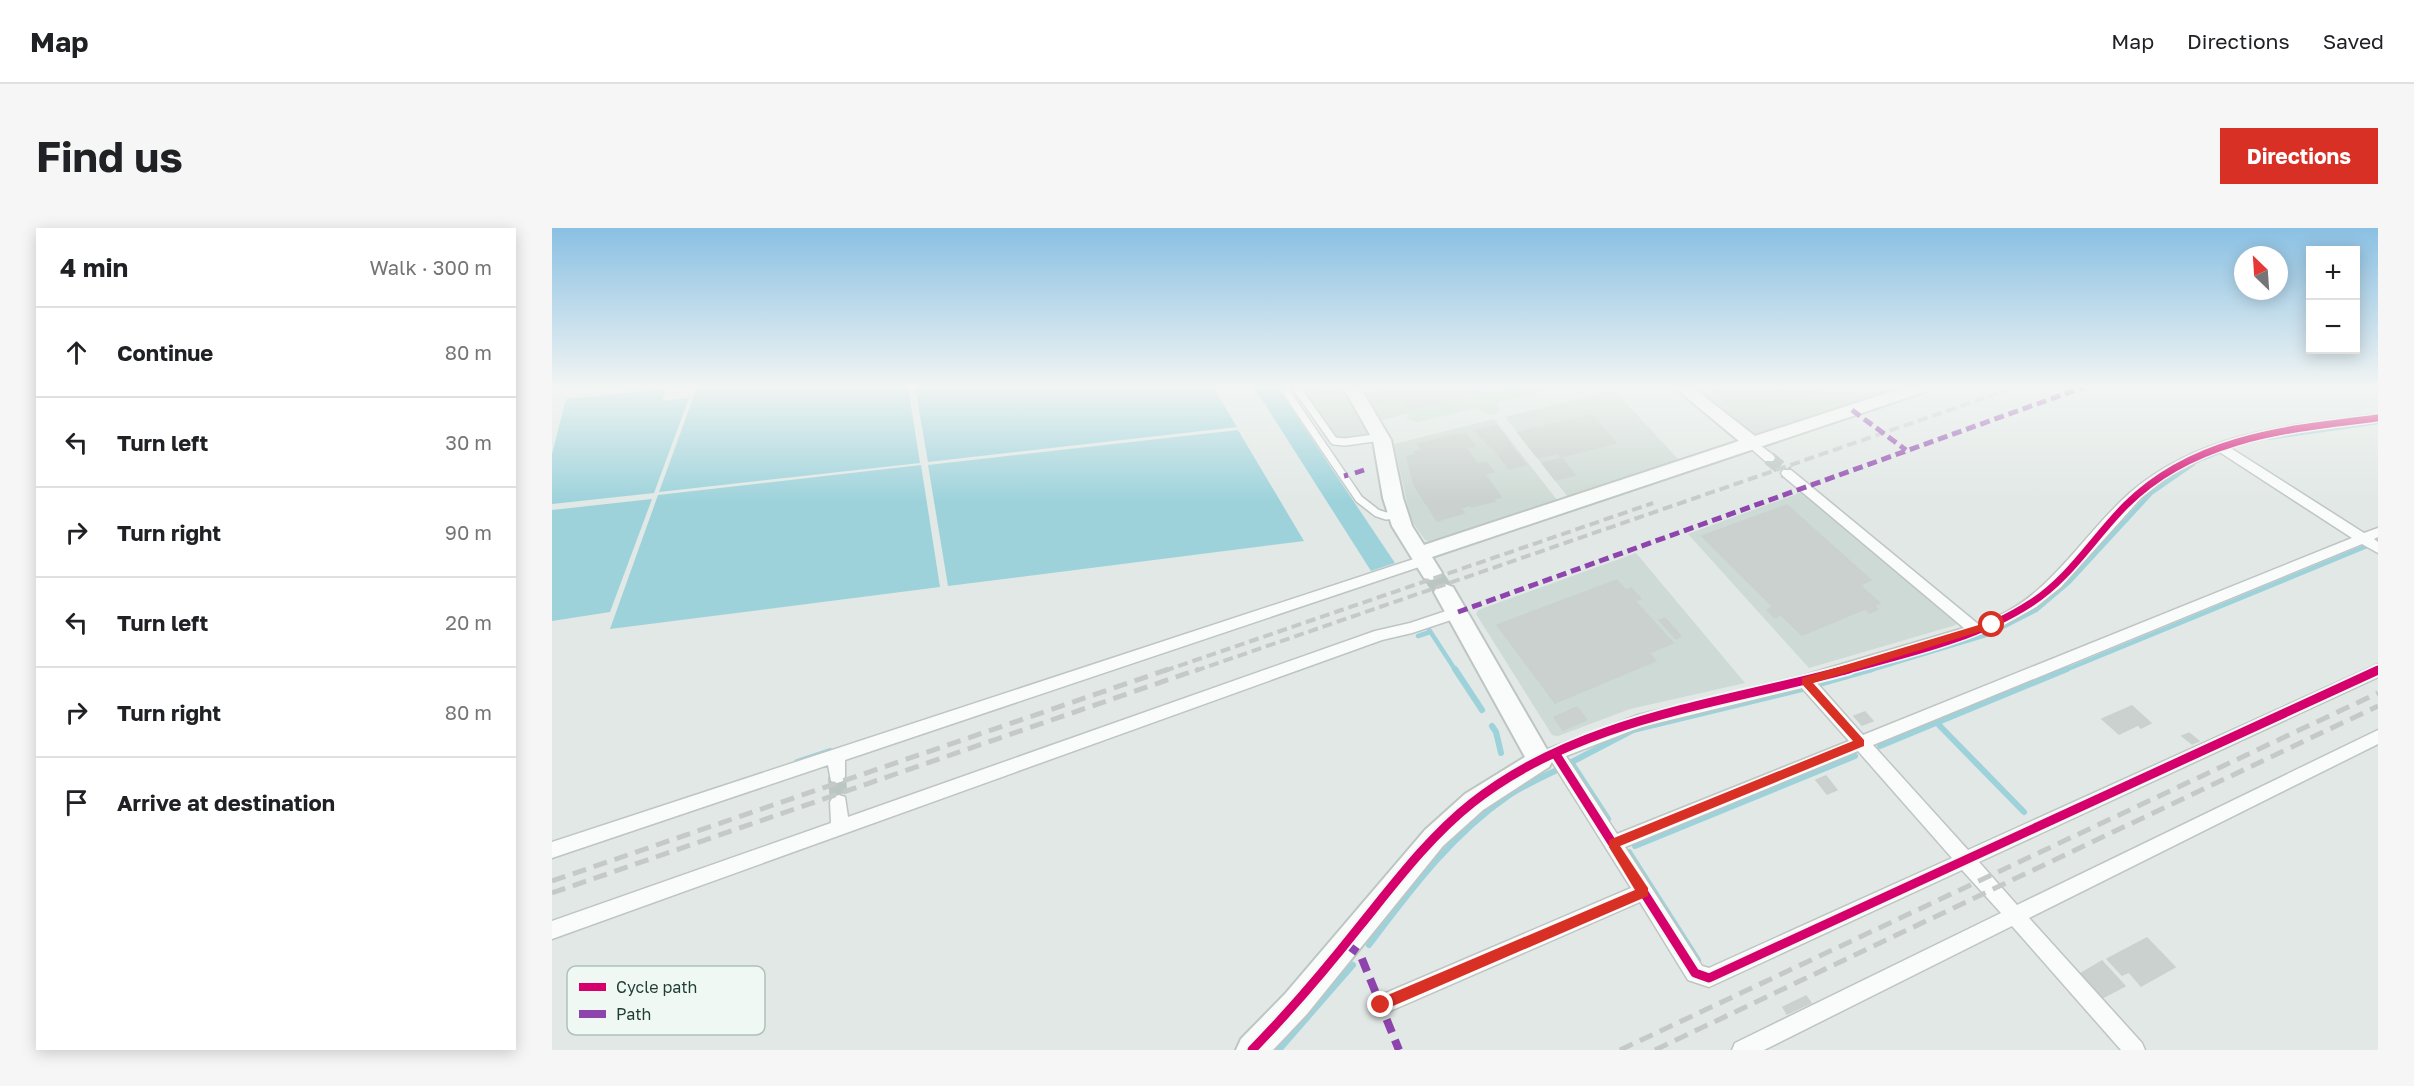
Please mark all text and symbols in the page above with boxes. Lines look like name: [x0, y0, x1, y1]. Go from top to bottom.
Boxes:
text: Map: [30, 25, 88, 58]
text: Map: [2111, 28, 2154, 54]
text: Directions: [2187, 28, 2290, 54]
text: Saved: [2323, 28, 2384, 54]
button: Directions: [2220, 128, 2378, 184]
text: Find us: [36, 131, 183, 181]
north arrow: [2234, 246, 2288, 300]
map controls: [2306, 246, 2360, 354]
button: +: [2306, 246, 2360, 300]
text: 4 min: [60, 252, 128, 283]
text: Walk · 300 m: [369, 255, 492, 279]
button: −: [2306, 300, 2360, 354]
icon: ahead: [60, 336, 93, 369]
text: Continue: [117, 339, 213, 366]
text: 80 m: [445, 340, 492, 364]
icon: left: [60, 426, 93, 459]
text: Turn left: [117, 429, 208, 456]
text: 30 m: [445, 430, 492, 454]
icon: right: [60, 516, 93, 549]
text: Turn right: [117, 519, 221, 546]
text: 90 m: [445, 520, 492, 544]
icon: left: [60, 606, 93, 639]
text: Turn left: [117, 609, 208, 636]
text: 20 m: [445, 610, 492, 634]
route start: [1978, 611, 2004, 637]
icon: right: [60, 696, 93, 729]
text: Turn right: [117, 699, 221, 726]
text: 80 m: [445, 700, 492, 724]
icon: arrive: [60, 786, 93, 819]
text: Arrive at destination: [117, 789, 335, 816]
legend: [567, 966, 765, 1035]
text: Cycle path: [616, 977, 697, 997]
route end: [1367, 991, 1393, 1017]
text: Path: [616, 1004, 651, 1024]

